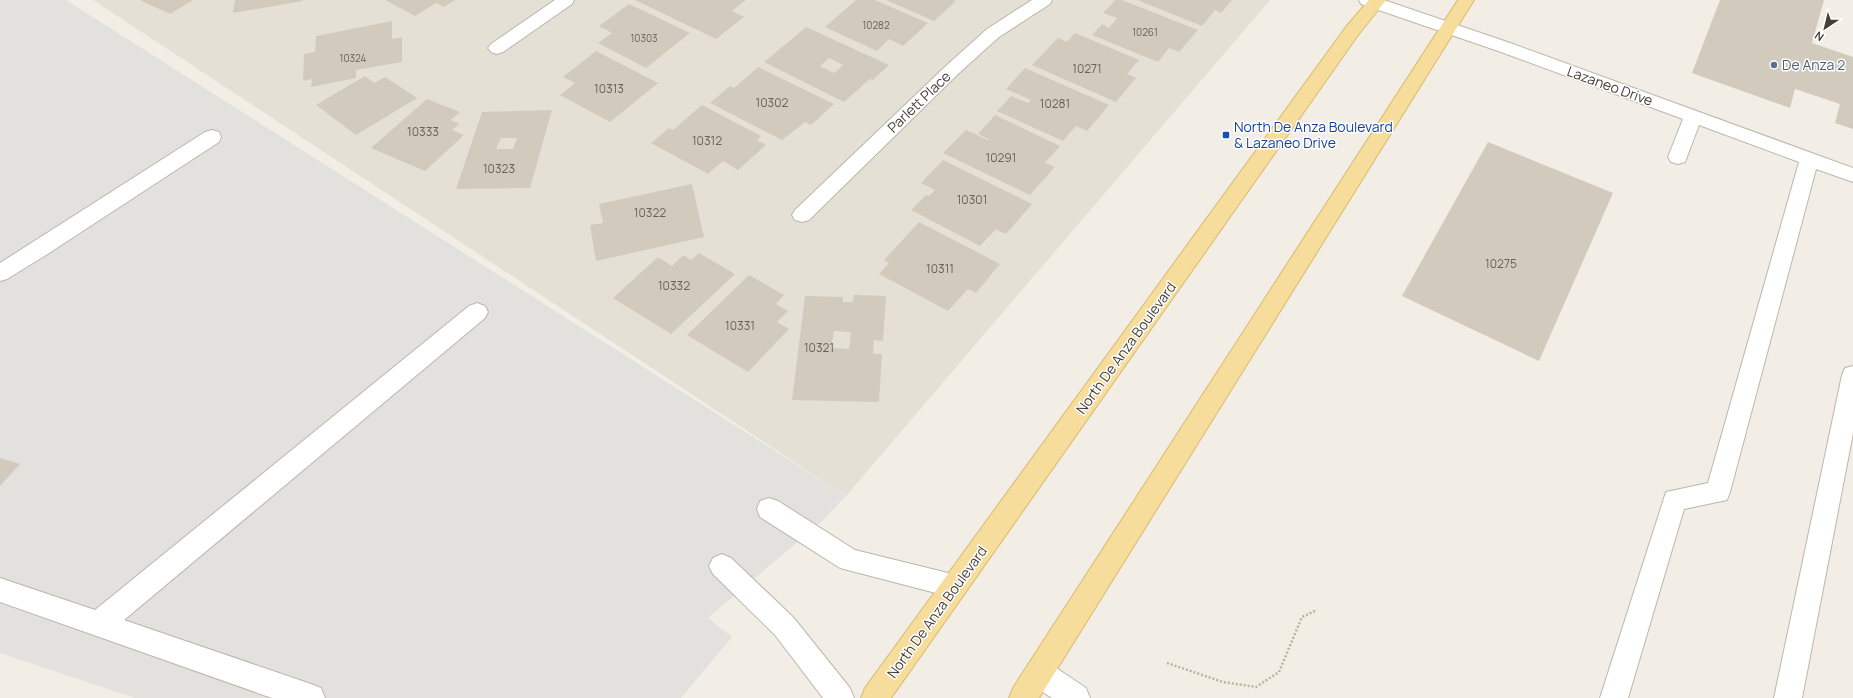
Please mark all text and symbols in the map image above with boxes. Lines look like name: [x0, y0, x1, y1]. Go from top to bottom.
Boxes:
north arrow: [1805, 8, 1845, 48]
house number: 10282: [862, 18, 890, 32]
house number: 10261: [1132, 25, 1158, 39]
text: N: [1811, 28, 1827, 45]
house number: 10303: [630, 31, 658, 45]
house number: 10324: [340, 51, 367, 65]
place label: De Anza 2: [1782, 55, 1845, 74]
house number: 10271: [1072, 60, 1102, 77]
marker: De Anza 2: [1769, 60, 1779, 70]
street label: Lazaneo Drive: [1565, 61, 1656, 110]
street label: Parlett Place: [883, 67, 954, 137]
house number: 10313: [594, 80, 624, 97]
house number: 10302: [756, 94, 789, 111]
house number: 10281: [1040, 95, 1070, 112]
place label: North De Anza Boulevard & Lazaneo Drive: [1234, 117, 1393, 152]
house number: 10333: [407, 123, 439, 140]
marker: North De Anza Boulevard & Lazaneo Drive: [1221, 130, 1231, 140]
house number: 10312: [692, 132, 722, 149]
house number: 10291: [986, 149, 1016, 166]
house number: 10323: [483, 160, 515, 177]
house number: 10301: [957, 191, 987, 208]
house number: 10322: [634, 204, 666, 221]
house number: 10275: [1485, 255, 1517, 272]
house number: 10311: [926, 260, 954, 277]
house number: 10332: [658, 277, 690, 294]
street label: North De Anza Boulevard: [1071, 278, 1180, 418]
house number: 10331: [725, 317, 755, 334]
house number: 10321: [804, 339, 834, 356]
street label: North De Anza Boulevard: [882, 542, 991, 682]

